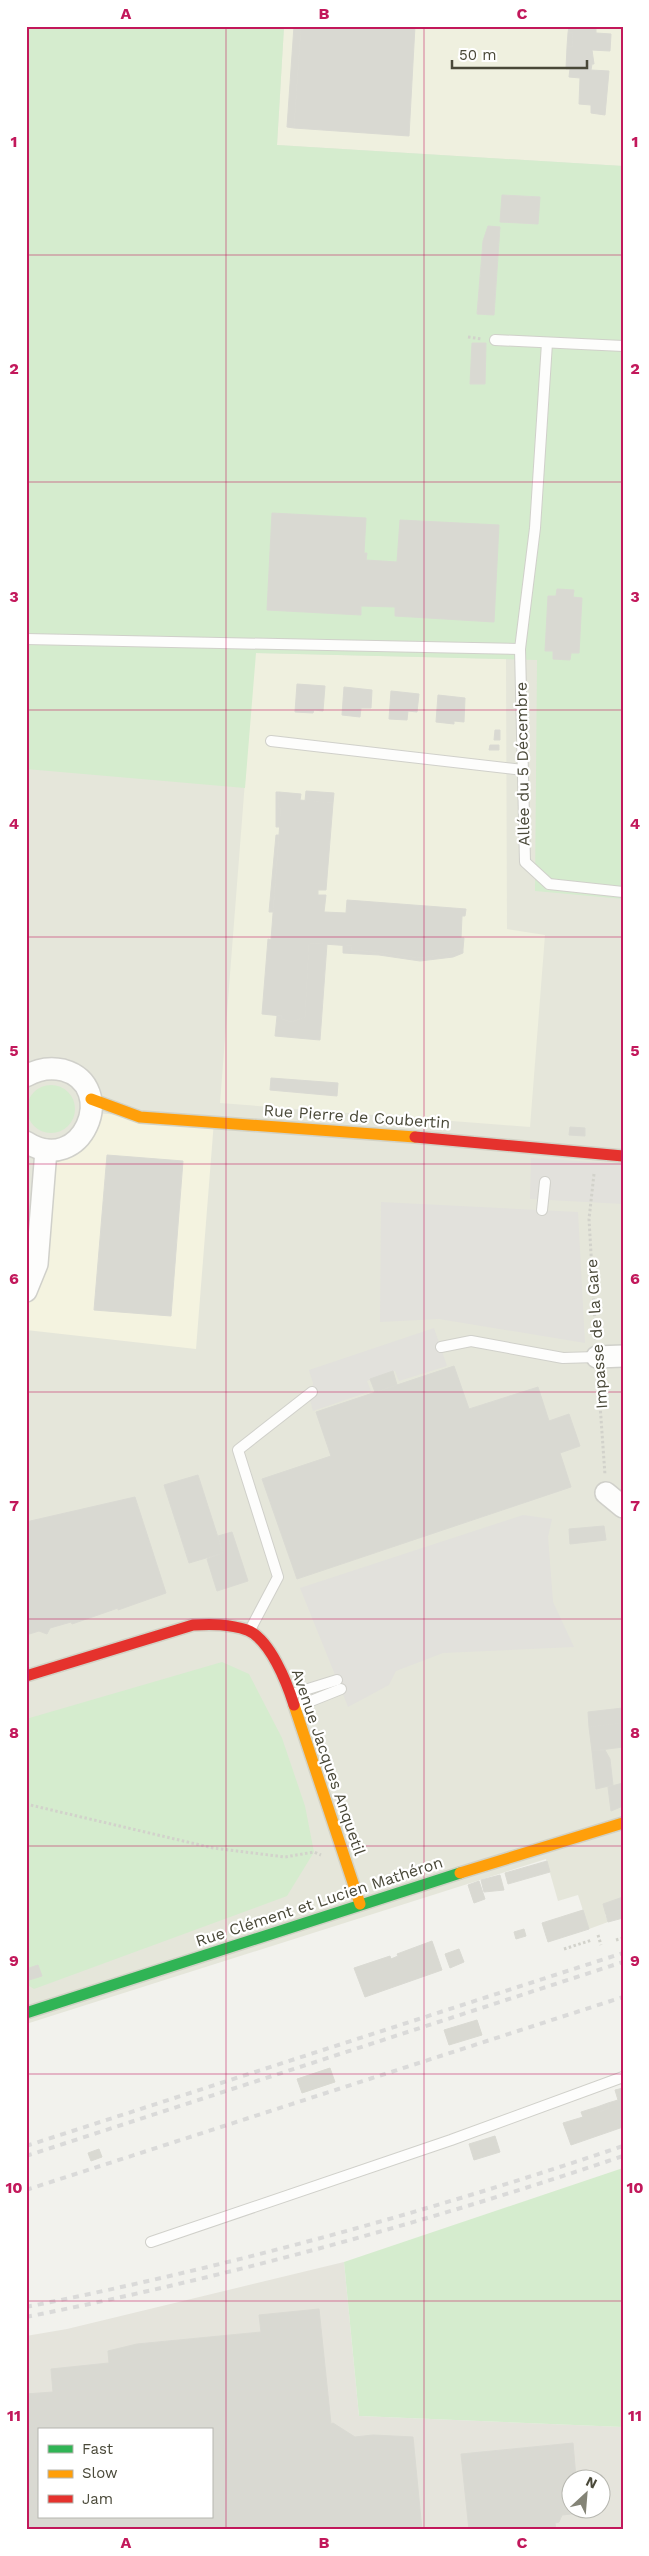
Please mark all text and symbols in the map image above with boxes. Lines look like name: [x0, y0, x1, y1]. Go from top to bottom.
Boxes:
text: A: [121, 4, 132, 23]
text: B: [319, 4, 330, 23]
text: C: [517, 4, 528, 23]
scale bar: [452, 38, 586, 70]
text: 50 m: [459, 46, 496, 64]
text: 1: [11, 132, 17, 151]
text: 1: [632, 132, 638, 151]
text: 2: [9, 359, 19, 378]
text: 2: [630, 359, 640, 378]
text: 3: [9, 587, 19, 606]
text: 3: [630, 587, 640, 606]
street label: Allée du 5 Décembre: [512, 682, 533, 846]
text: 4: [9, 814, 19, 833]
text: 4: [630, 814, 640, 833]
text: 5: [9, 1041, 19, 1060]
text: 5: [630, 1041, 640, 1060]
street label: Rue Pierre de Coubertin: [263, 1100, 451, 1133]
street label: Impasse de la Gare: [582, 1258, 611, 1410]
text: 6: [9, 1269, 19, 1288]
text: 6: [630, 1269, 640, 1288]
text: 7: [9, 1496, 19, 1515]
text: 7: [630, 1496, 640, 1515]
street label: Avenue Jacques Anquetil: [288, 1666, 369, 1858]
text: 8: [9, 1723, 19, 1742]
text: 8: [630, 1723, 640, 1742]
street label: Rue Clément et Lucien Mathéron: [193, 1852, 445, 1950]
text: 9: [9, 1951, 19, 1970]
text: 9: [630, 1951, 640, 1970]
text: 10: [5, 2178, 23, 2197]
text: 10: [626, 2178, 644, 2197]
text: 11: [7, 2406, 21, 2425]
text: 11: [628, 2406, 642, 2425]
legend: [38, 2428, 212, 2518]
text: Fast: [82, 2440, 114, 2458]
text: Slow: [82, 2464, 118, 2482]
north arrow: [562, 2468, 612, 2518]
text: N: [584, 2473, 600, 2492]
text: Jam: [82, 2490, 113, 2508]
text: A: [121, 2533, 132, 2552]
text: B: [319, 2533, 330, 2552]
text: C: [517, 2533, 528, 2552]

